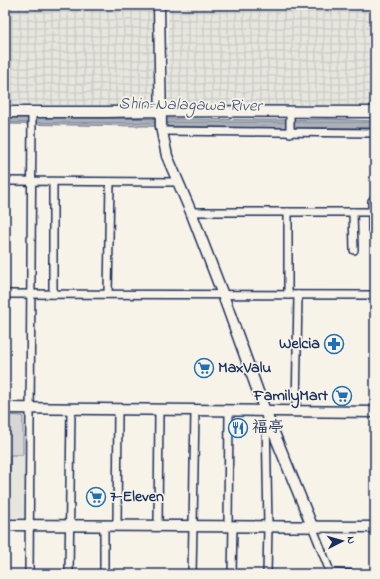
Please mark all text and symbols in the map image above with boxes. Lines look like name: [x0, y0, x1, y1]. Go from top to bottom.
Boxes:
water label: Shin-Nalagawa River: [118, 91, 265, 120]
place label: Welcia: [279, 332, 320, 356]
pharmacy icon: Welcia: [323, 333, 345, 355]
place label: MaxValu: [218, 356, 271, 380]
supermarket icon: MaxValu: [193, 357, 215, 379]
place label: FamilyMart: [252, 384, 329, 409]
supermarket icon: FamilyMart: [331, 385, 353, 407]
place label: 福亭: [252, 416, 284, 440]
restaurant icon: 福亭: [227, 417, 249, 439]
place label: 7-Eleven: [110, 485, 164, 509]
supermarket icon: 7-Eleven: [85, 486, 107, 508]
north arrow: [322, 521, 362, 561]
text: N: [343, 536, 359, 545]

